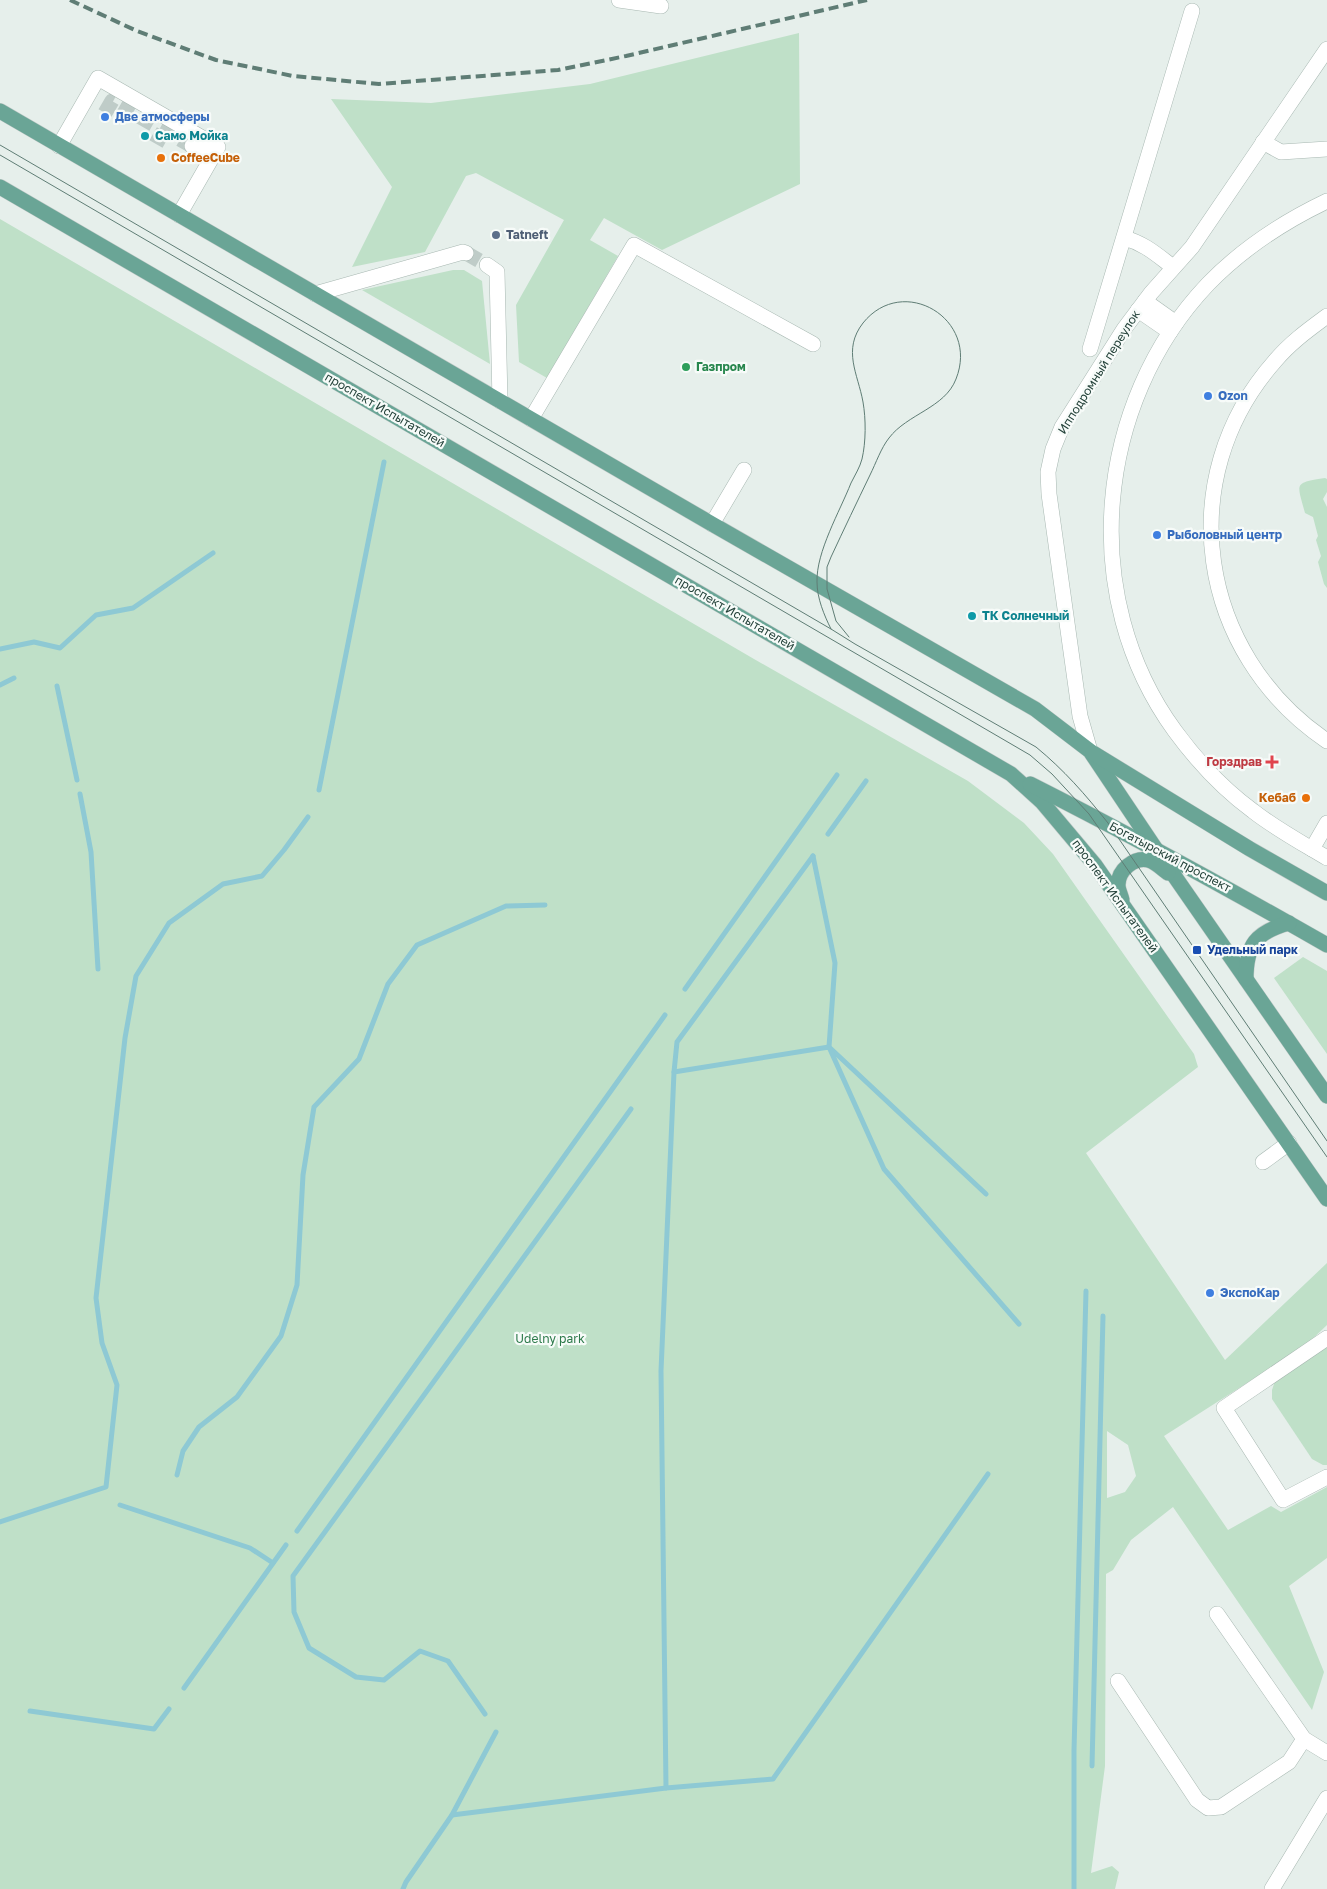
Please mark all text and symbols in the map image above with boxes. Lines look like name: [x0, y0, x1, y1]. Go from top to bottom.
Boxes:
place label: Две атмосферы: [115, 109, 210, 124]
marker: Две атмосферы: [99, 111, 111, 123]
place label: Само Мойка: [155, 128, 228, 143]
marker: Само Мойка: [139, 130, 151, 142]
place label: CoffeeCube: [171, 150, 240, 165]
marker: CoffeeCube: [155, 152, 167, 164]
place label: Tatneft: [506, 227, 548, 242]
marker: Tatneft: [490, 229, 502, 241]
street label: Ипподромный переулок: [1054, 307, 1143, 436]
place label: Газпром: [696, 359, 746, 374]
marker: Газпром: [680, 361, 692, 373]
street label: проспект Испытателей: [323, 369, 448, 450]
place label: Ozon: [1218, 388, 1248, 403]
marker: Ozon: [1202, 390, 1214, 402]
place label: Рыболовный центр: [1167, 527, 1283, 542]
marker: Рыболовный центр: [1151, 529, 1163, 541]
street label: проспект Испытателей: [673, 572, 798, 653]
place label: ТК Солнечный: [982, 608, 1069, 623]
marker: ТК Солнечный: [966, 610, 978, 622]
place label: Горздрав: [1206, 754, 1262, 769]
marker: Горздрав: [1266, 756, 1278, 768]
place label: Кебаб: [1259, 790, 1296, 805]
marker: Кебаб: [1300, 792, 1312, 804]
street label: Богатырский проспект: [1107, 818, 1234, 895]
street label: проспект Испытателей: [1069, 836, 1161, 955]
place label: Удельный парк: [1207, 942, 1298, 957]
marker: Удельный парк: [1191, 944, 1203, 956]
place label: ЭкспоКар: [1220, 1285, 1280, 1300]
marker: ЭкспоКар: [1204, 1287, 1216, 1299]
park label: Udelny park: [515, 1331, 585, 1346]

